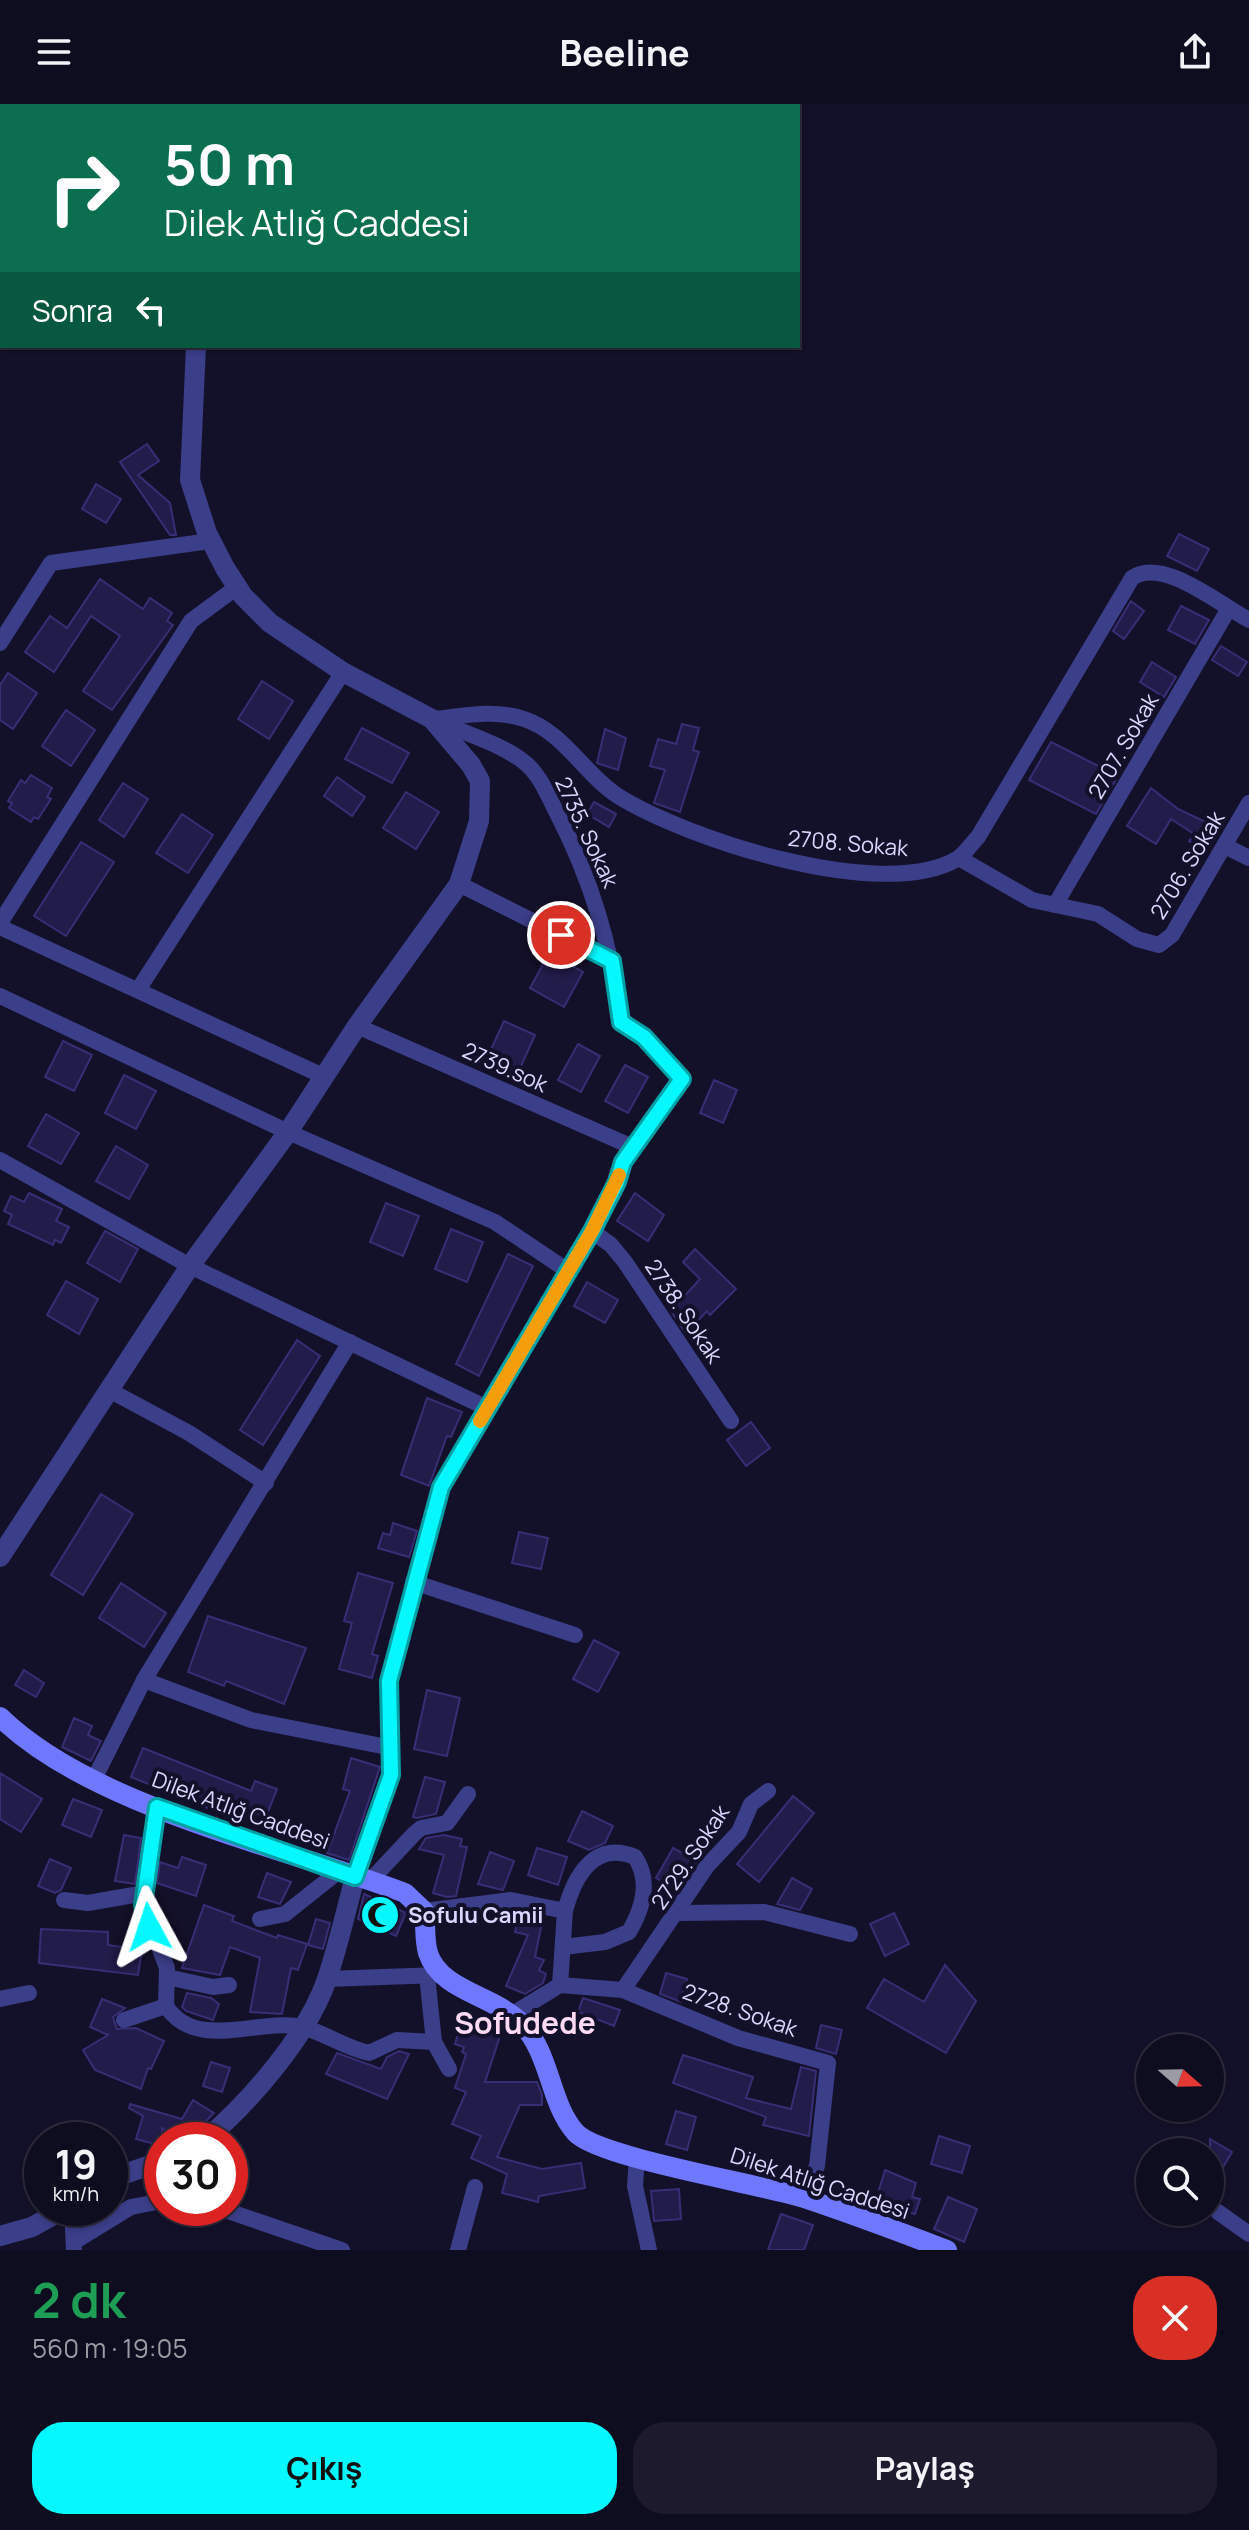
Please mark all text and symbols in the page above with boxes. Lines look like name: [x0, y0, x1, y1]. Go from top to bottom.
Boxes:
text: Beeline: [559, 28, 690, 77]
icon: menu: [32, 30, 76, 74]
icon: share: [1173, 30, 1217, 74]
text: 50 m: [164, 125, 295, 202]
icon: right: [32, 136, 136, 240]
text: Dilek Atlığ Caddesi: [164, 198, 470, 247]
icon: left: [129, 288, 173, 332]
text: Sonra: [32, 290, 113, 331]
street label: 2707. Sokak: [1081, 687, 1166, 804]
street label: 2735. Sokak: [548, 772, 626, 893]
street label: 2706. Sokak: [1143, 804, 1232, 925]
street label: 2708. Sokak: [787, 823, 910, 863]
pin: [527, 901, 595, 969]
icon: arrive: [539, 913, 583, 957]
street label: 2739.sok: [458, 1035, 553, 1099]
street label: 2738. Sokak: [638, 1253, 730, 1370]
street label: Dilek Atlığ Caddesi: [148, 1764, 334, 1856]
street label: 2729. Sokak: [644, 1798, 737, 1915]
position arrow: [107, 1885, 191, 1969]
mosque icon: Sofulu Camii: [359, 1894, 401, 1936]
place label: Sofulu Camii: [408, 1900, 544, 1930]
street label: 2728. Sokak: [679, 1976, 802, 2044]
district label: Sofudede: [454, 2002, 596, 2043]
north arrow: [1136, 2034, 1224, 2122]
map controls: [1136, 2034, 1224, 2226]
speed limit sign: 30: [144, 2122, 248, 2226]
text: 19: [55, 2136, 97, 2191]
button: search: [1136, 2138, 1224, 2226]
street label: Dilek Atlığ Caddesi: [727, 2140, 913, 2226]
text: km/h: [53, 2180, 99, 2207]
text: 2 dk: [32, 2267, 126, 2332]
button: close: [1133, 2276, 1217, 2360]
text: 560 m · 19:05: [32, 2330, 187, 2366]
button: Çıkış: [32, 2422, 617, 2514]
button: Paylaş: [633, 2422, 1217, 2514]

